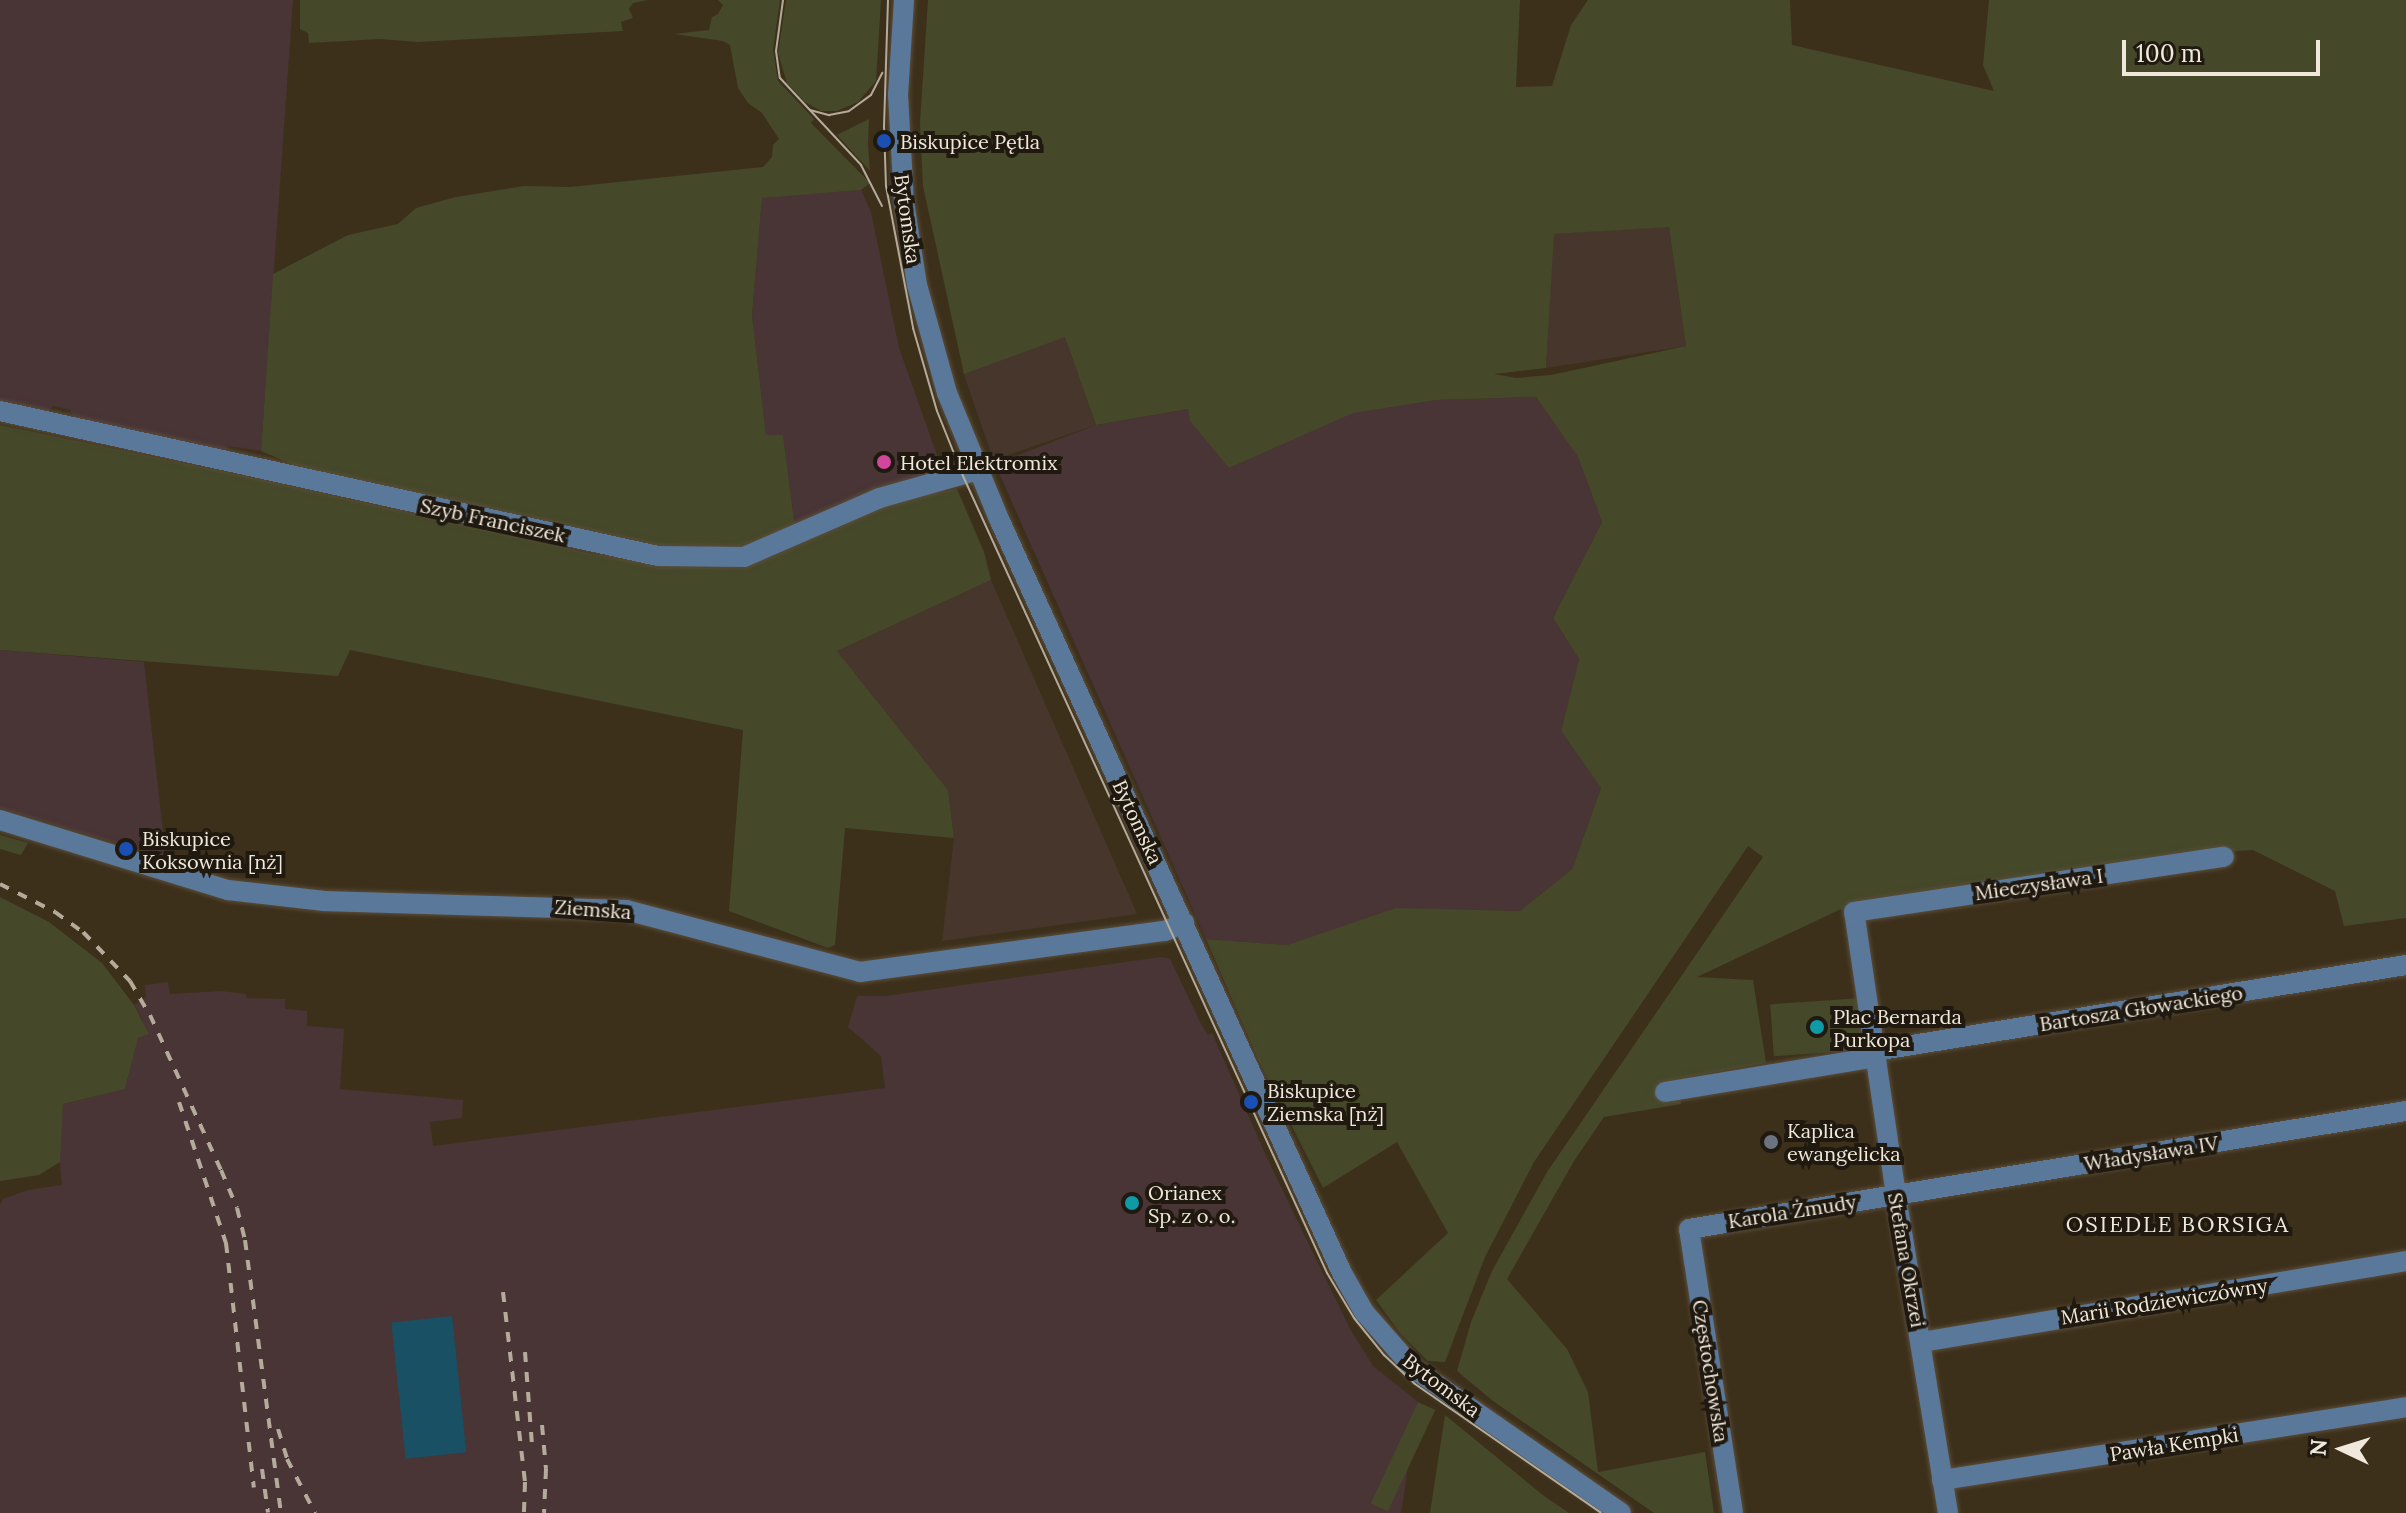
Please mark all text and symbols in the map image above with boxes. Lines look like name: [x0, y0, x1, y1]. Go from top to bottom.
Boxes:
scale bar: [2126, 24, 2324, 74]
text: 100 m: [2136, 38, 2202, 69]
place label: Biskupice Pętla: [900, 129, 1040, 153]
marker: Biskupice Pętla: [875, 132, 893, 150]
street label: Bytomska: [890, 173, 926, 265]
place label: Hotel Elektromix: [900, 450, 1058, 474]
marker: Hotel Elektromix: [875, 453, 893, 471]
street label: Szyb Franciszek: [418, 493, 568, 547]
street label: Bytomska: [1108, 776, 1168, 868]
place label: Biskupice Koksownia [nż]: [142, 826, 283, 873]
marker: Biskupice Koksownia [nż]: [117, 840, 135, 858]
street label: Mieczysława I: [1973, 863, 2105, 905]
street label: Ziemska: [554, 894, 632, 924]
street label: Bartosza Głowackiego: [2038, 980, 2244, 1036]
place label: Plac Bernarda Purkopa: [1833, 1004, 1962, 1051]
marker: Plac Bernarda Purkopa: [1808, 1018, 1826, 1036]
place label: Biskupice Ziemska [nż]: [1267, 1078, 1384, 1125]
marker: Biskupice Ziemska [nż]: [1242, 1093, 1260, 1111]
place label: Kaplica ewangelicka: [1787, 1118, 1901, 1165]
street label: Władysława IV: [2082, 1131, 2220, 1175]
marker: Kaplica ewangelicka: [1762, 1133, 1780, 1151]
place label: Orianex Sp. z o. o.: [1148, 1180, 1235, 1227]
street label: Karola Żmudy: [1726, 1189, 1858, 1233]
street label: Stefana Okrzei: [1883, 1191, 1931, 1329]
marker: Orianex Sp. z o. o.: [1123, 1194, 1141, 1212]
district label: OSIEDLE BORSIGA: [2066, 1212, 2290, 1238]
street label: Marii Rodziewiczówny: [2059, 1273, 2269, 1329]
street label: Częstochowska: [1688, 1298, 1734, 1444]
street label: Bytomska: [1399, 1348, 1485, 1422]
north arrow: [2302, 1409, 2382, 1489]
street label: Pawła Kempki: [2108, 1422, 2240, 1466]
text: N: [2303, 1438, 2333, 1457]

